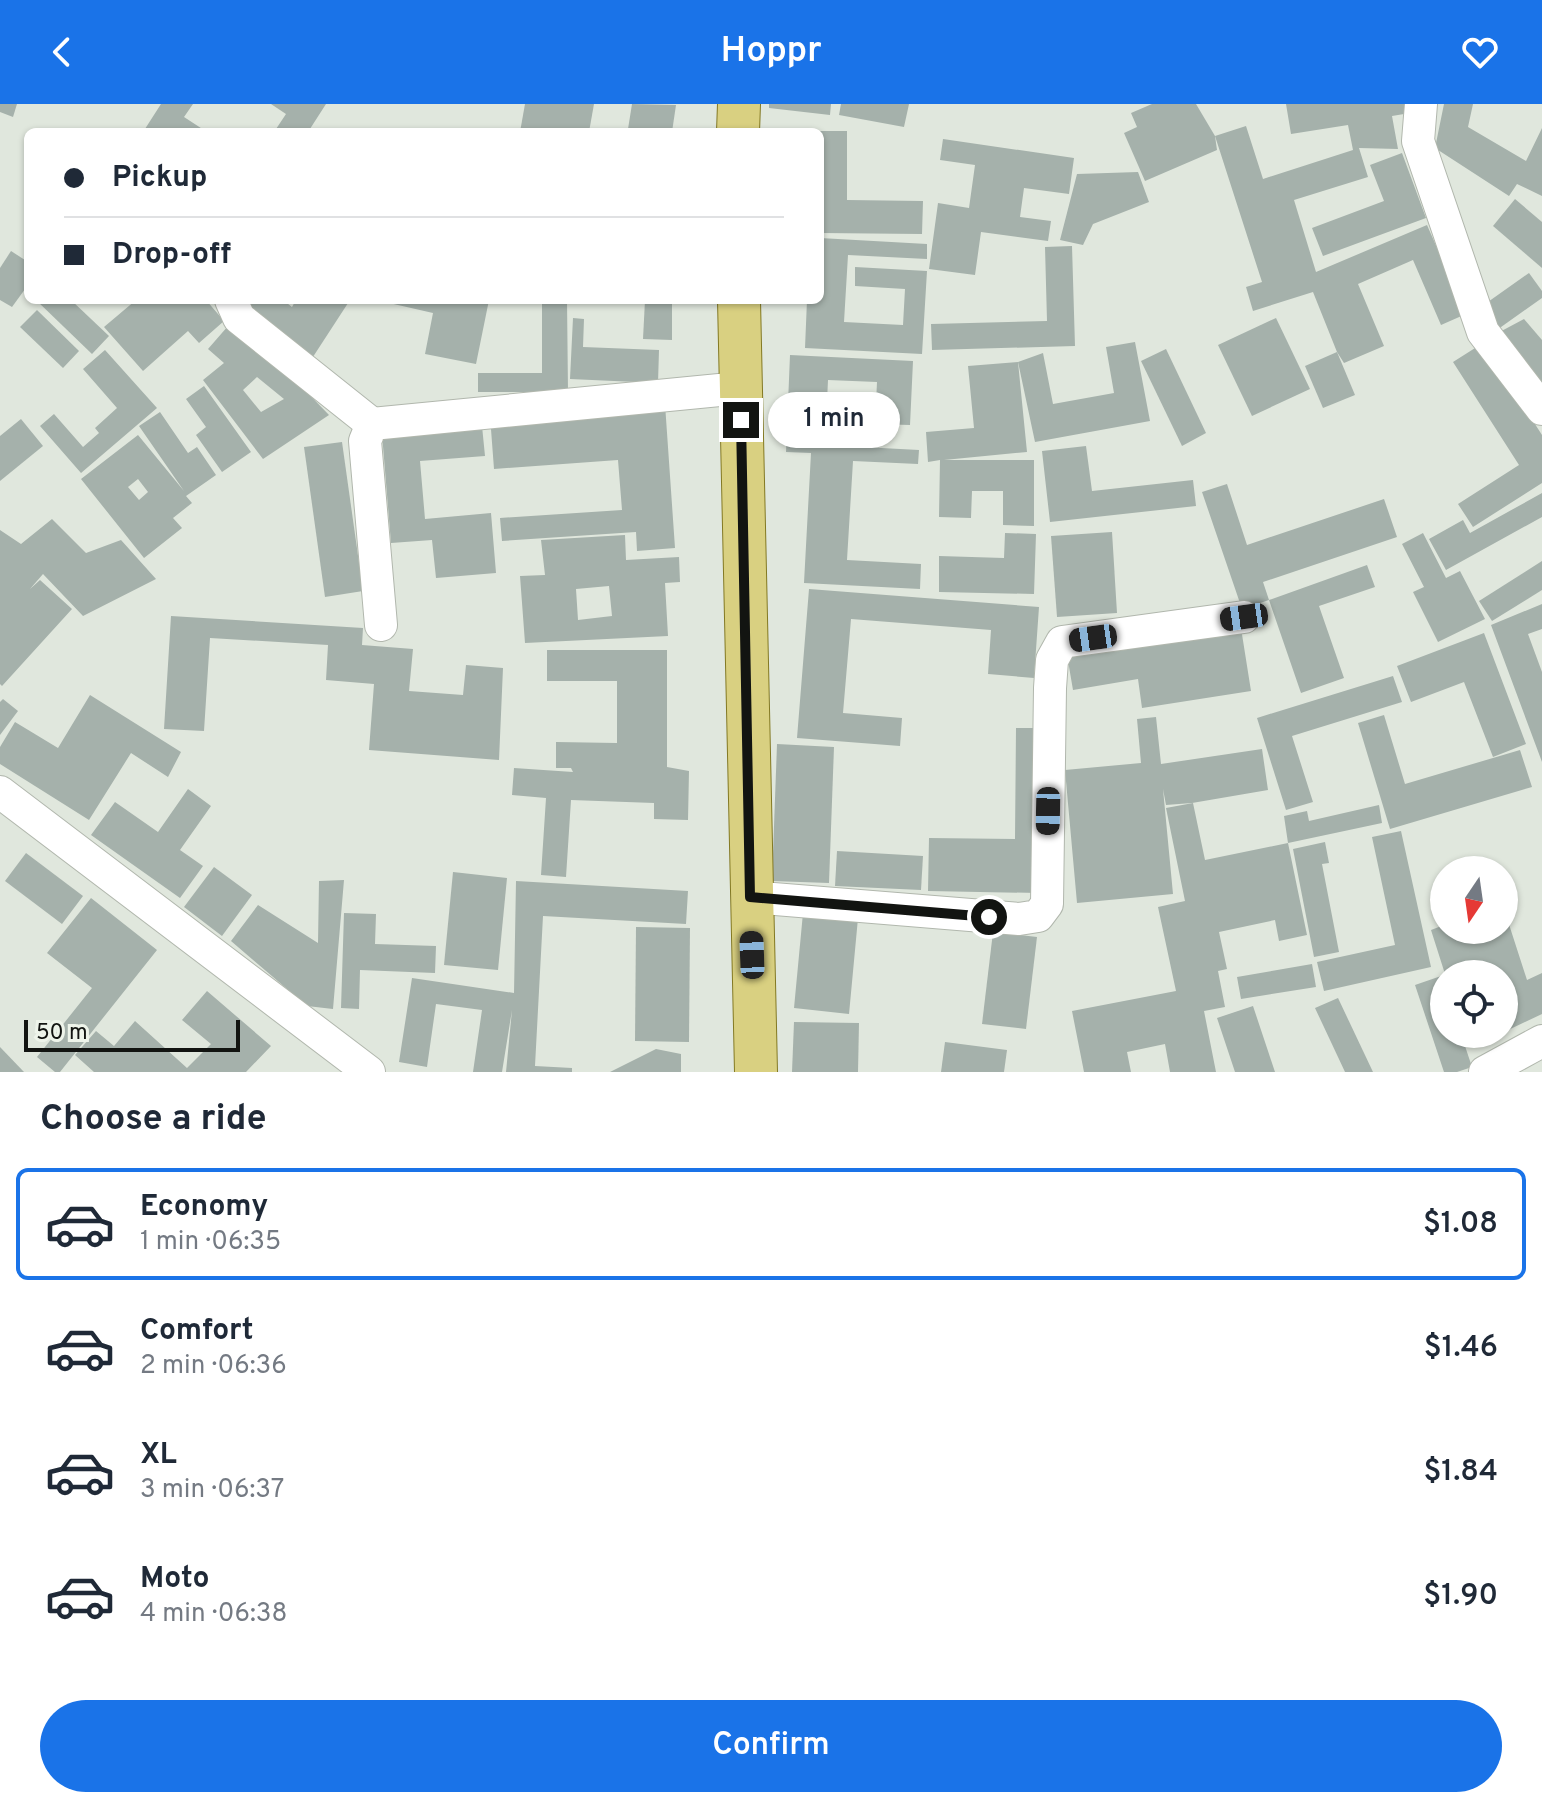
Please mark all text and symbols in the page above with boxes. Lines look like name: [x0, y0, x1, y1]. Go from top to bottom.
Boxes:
text: Hoppr: [720, 29, 822, 75]
icon: back: [40, 30, 84, 74]
icon: heart: [1458, 30, 1502, 74]
text: Pickup: [112, 160, 207, 197]
text: Drop-off: [112, 237, 231, 274]
callout: 1 min: [769, 392, 901, 448]
route end: [723, 402, 759, 438]
text: 1 min: [803, 403, 865, 436]
car: [1219, 602, 1269, 632]
car: [1068, 623, 1118, 653]
car: [1036, 787, 1060, 835]
north arrow: [1430, 856, 1518, 944]
map controls: [1430, 856, 1518, 1048]
route start: [971, 899, 1007, 935]
car: [739, 931, 765, 979]
button: locate: [1430, 960, 1518, 1048]
scale bar: [24, 1016, 240, 1052]
text: 50 m: [36, 1020, 88, 1047]
text: Choose a ride: [40, 1097, 266, 1143]
icon: car: [44, 1188, 116, 1260]
text: Economy: [140, 1189, 268, 1226]
text: $1.08: [1423, 1206, 1498, 1243]
text: 1 min · 06:35: [140, 1226, 281, 1259]
icon: car: [44, 1312, 116, 1384]
text: Comfort: [140, 1313, 253, 1350]
text: $1.46: [1424, 1330, 1498, 1367]
text: 2 min · 06:36: [140, 1350, 287, 1383]
icon: car: [44, 1436, 116, 1508]
text: XL: [140, 1437, 177, 1474]
text: $1.84: [1423, 1454, 1498, 1491]
text: 3 min · 06:37: [140, 1474, 284, 1507]
icon: car: [44, 1560, 116, 1632]
text: Moto: [140, 1561, 210, 1598]
text: $1.90: [1423, 1578, 1498, 1615]
text: 4 min · 06:38: [140, 1598, 287, 1631]
button: Confirm: [40, 1700, 1502, 1792]

